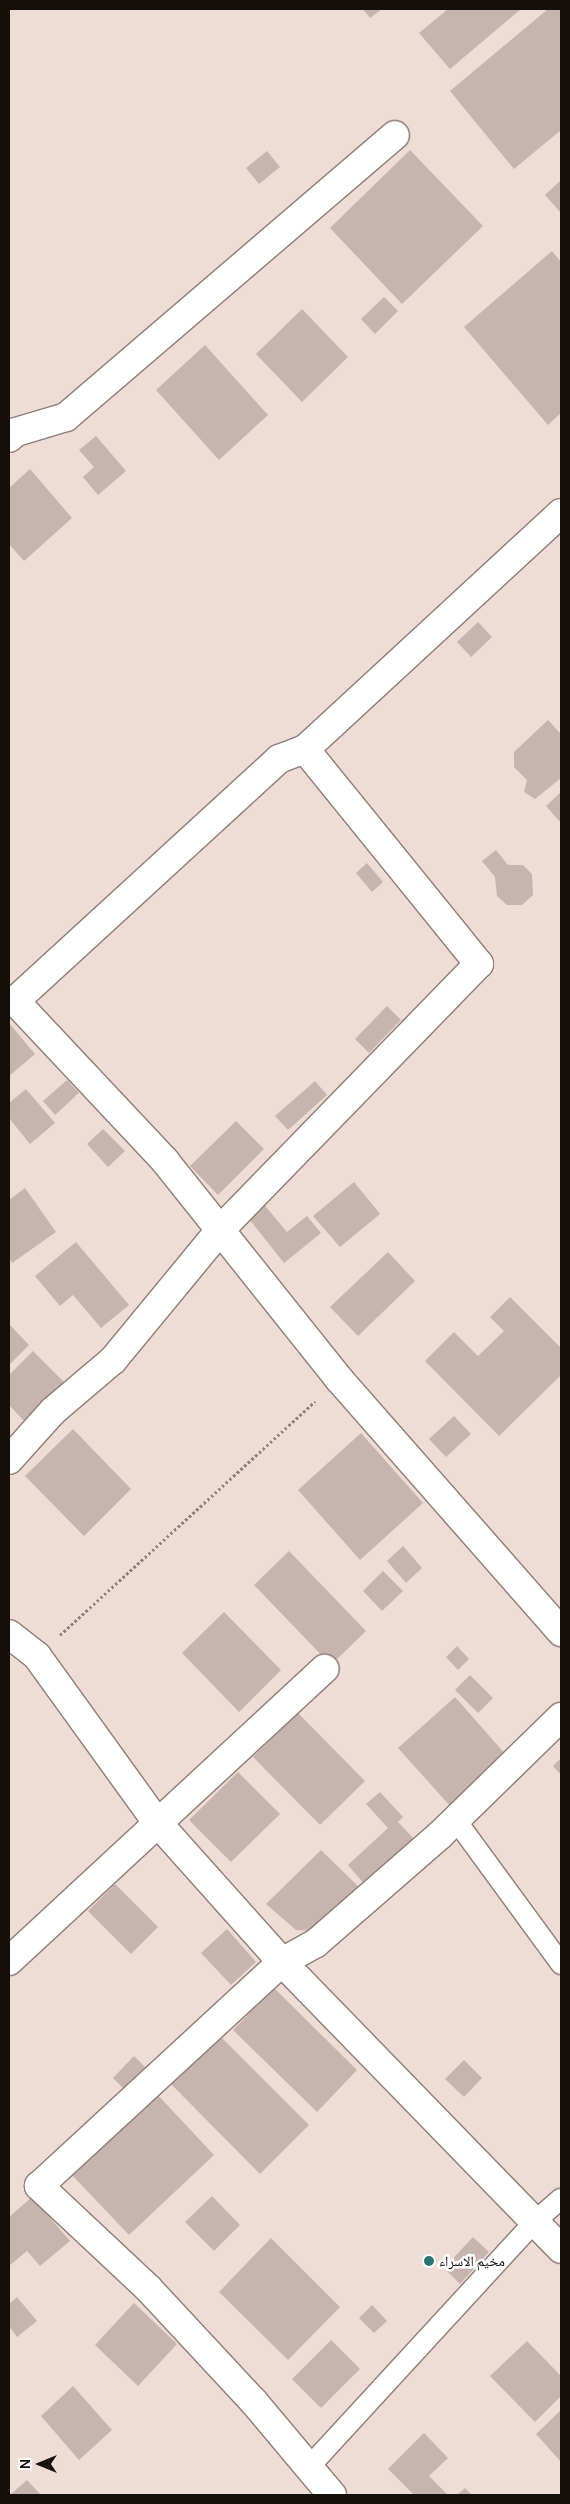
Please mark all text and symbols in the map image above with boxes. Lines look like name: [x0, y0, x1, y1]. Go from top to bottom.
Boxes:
place label: مخيم الاسراء: [439, 2253, 505, 2269]
marker: مخيم الاسراء: [423, 2255, 435, 2267]
north arrow: [15, 2439, 65, 2489]
text: N: [15, 2459, 34, 2469]

